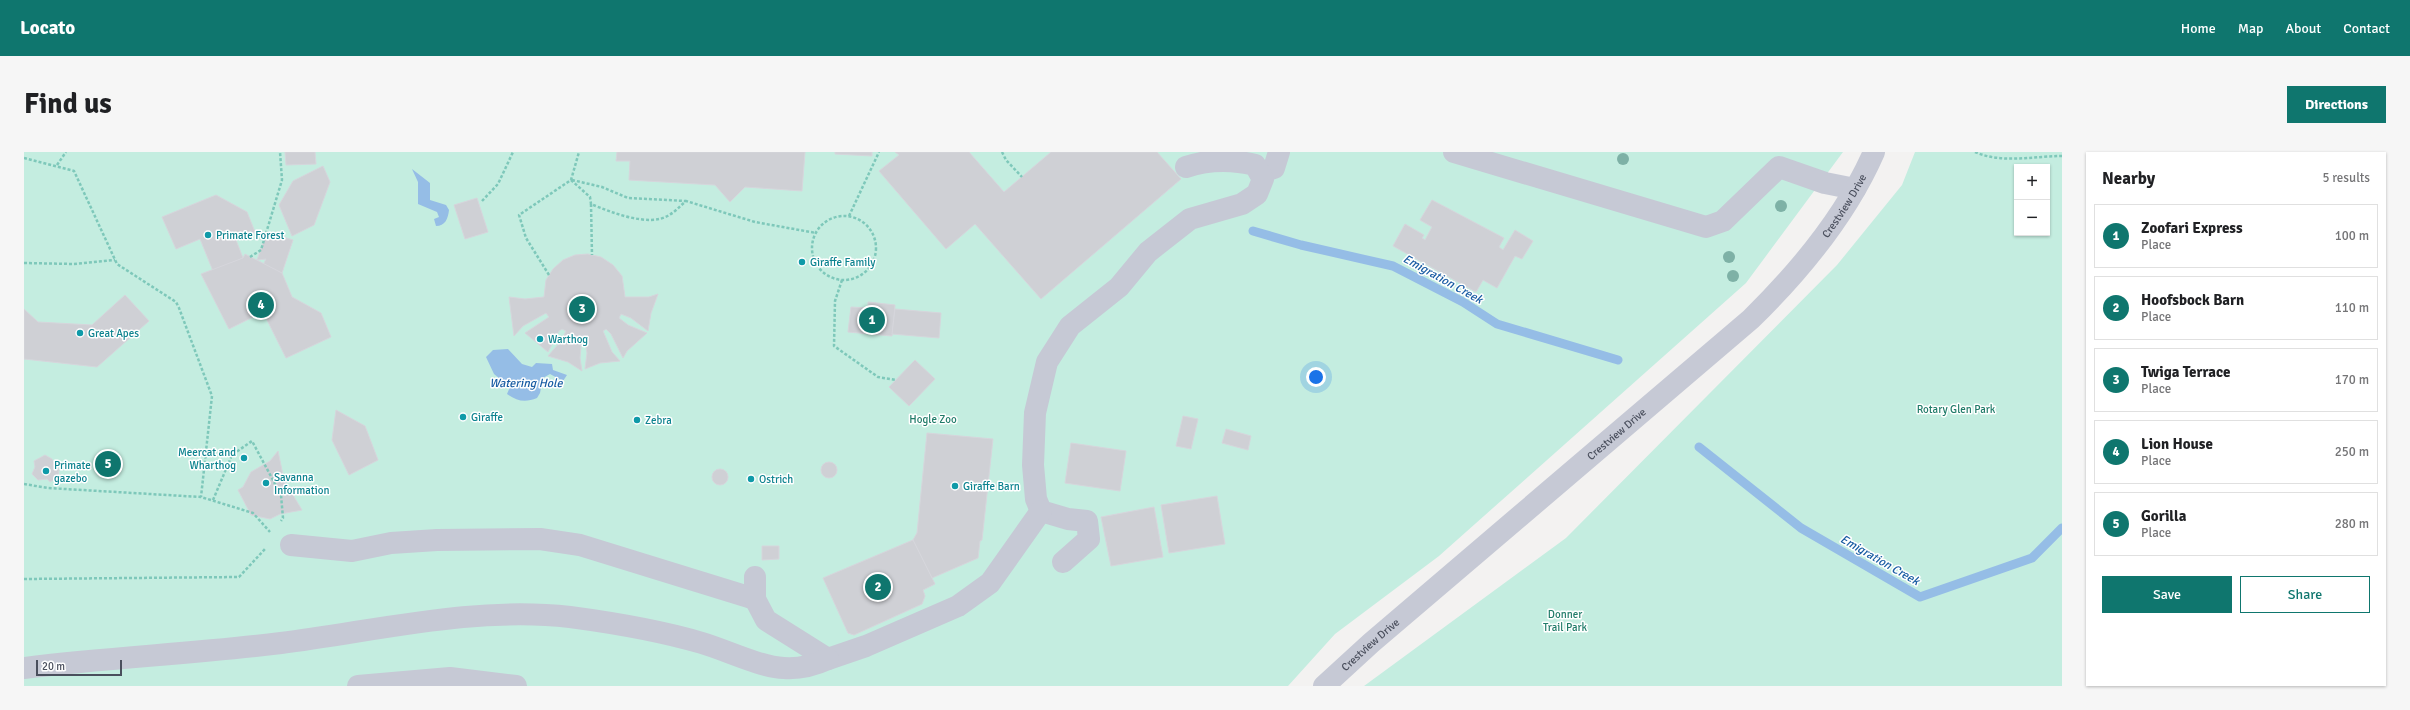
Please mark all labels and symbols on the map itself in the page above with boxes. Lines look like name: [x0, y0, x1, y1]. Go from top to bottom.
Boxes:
street label: Crestview Drive: [1819, 172, 1869, 241]
place label: Primate Forest: [216, 229, 284, 242]
marker: Primate Forest: [203, 230, 213, 240]
water label: Emigration Creek: [1400, 251, 1486, 308]
place label: Giraffe Family: [810, 256, 876, 269]
marker: Giraffe Family: [797, 257, 807, 267]
pin: 4: [248, 290, 274, 320]
pin: 3: [569, 294, 595, 324]
pin: 1: [859, 305, 885, 335]
place label: Great Apes: [88, 327, 139, 340]
marker: Great Apes: [75, 328, 85, 338]
place label: Warthog: [548, 333, 588, 346]
marker: Warthog: [535, 334, 545, 344]
your location: [1306, 367, 1326, 387]
water label: Watering Hole: [490, 376, 563, 391]
park label: Rotary Glen Park: [1917, 403, 1996, 416]
street label: Crestview Drive: [1585, 406, 1649, 463]
place label: Giraffe: [471, 411, 503, 424]
marker: Giraffe: [458, 412, 468, 422]
park label: Hogle Zoo: [909, 413, 957, 426]
place label: Zebra: [645, 414, 672, 427]
marker: Zebra: [632, 415, 642, 425]
place label: Meercat and Wharthog: [178, 446, 236, 472]
pin: 5: [95, 449, 121, 479]
marker: Meercat and Wharthog: [239, 453, 249, 463]
place label: Primate gazebo: [54, 459, 91, 485]
marker: Primate gazebo: [41, 466, 51, 476]
place label: Savanna Information: [274, 471, 329, 497]
place label: Ostrich: [759, 473, 793, 486]
marker: Ostrich: [746, 474, 756, 484]
marker: Savanna Information: [261, 478, 271, 488]
place label: Giraffe Barn: [963, 480, 1020, 493]
marker: Giraffe Barn: [950, 481, 960, 491]
water label: Emigration Creek: [1838, 532, 1923, 590]
pin: 2: [865, 572, 891, 602]
park label: Donner Trail Park: [1543, 608, 1588, 634]
street label: Crestview Drive: [1339, 616, 1402, 674]
scale bar: [36, 658, 122, 677]

